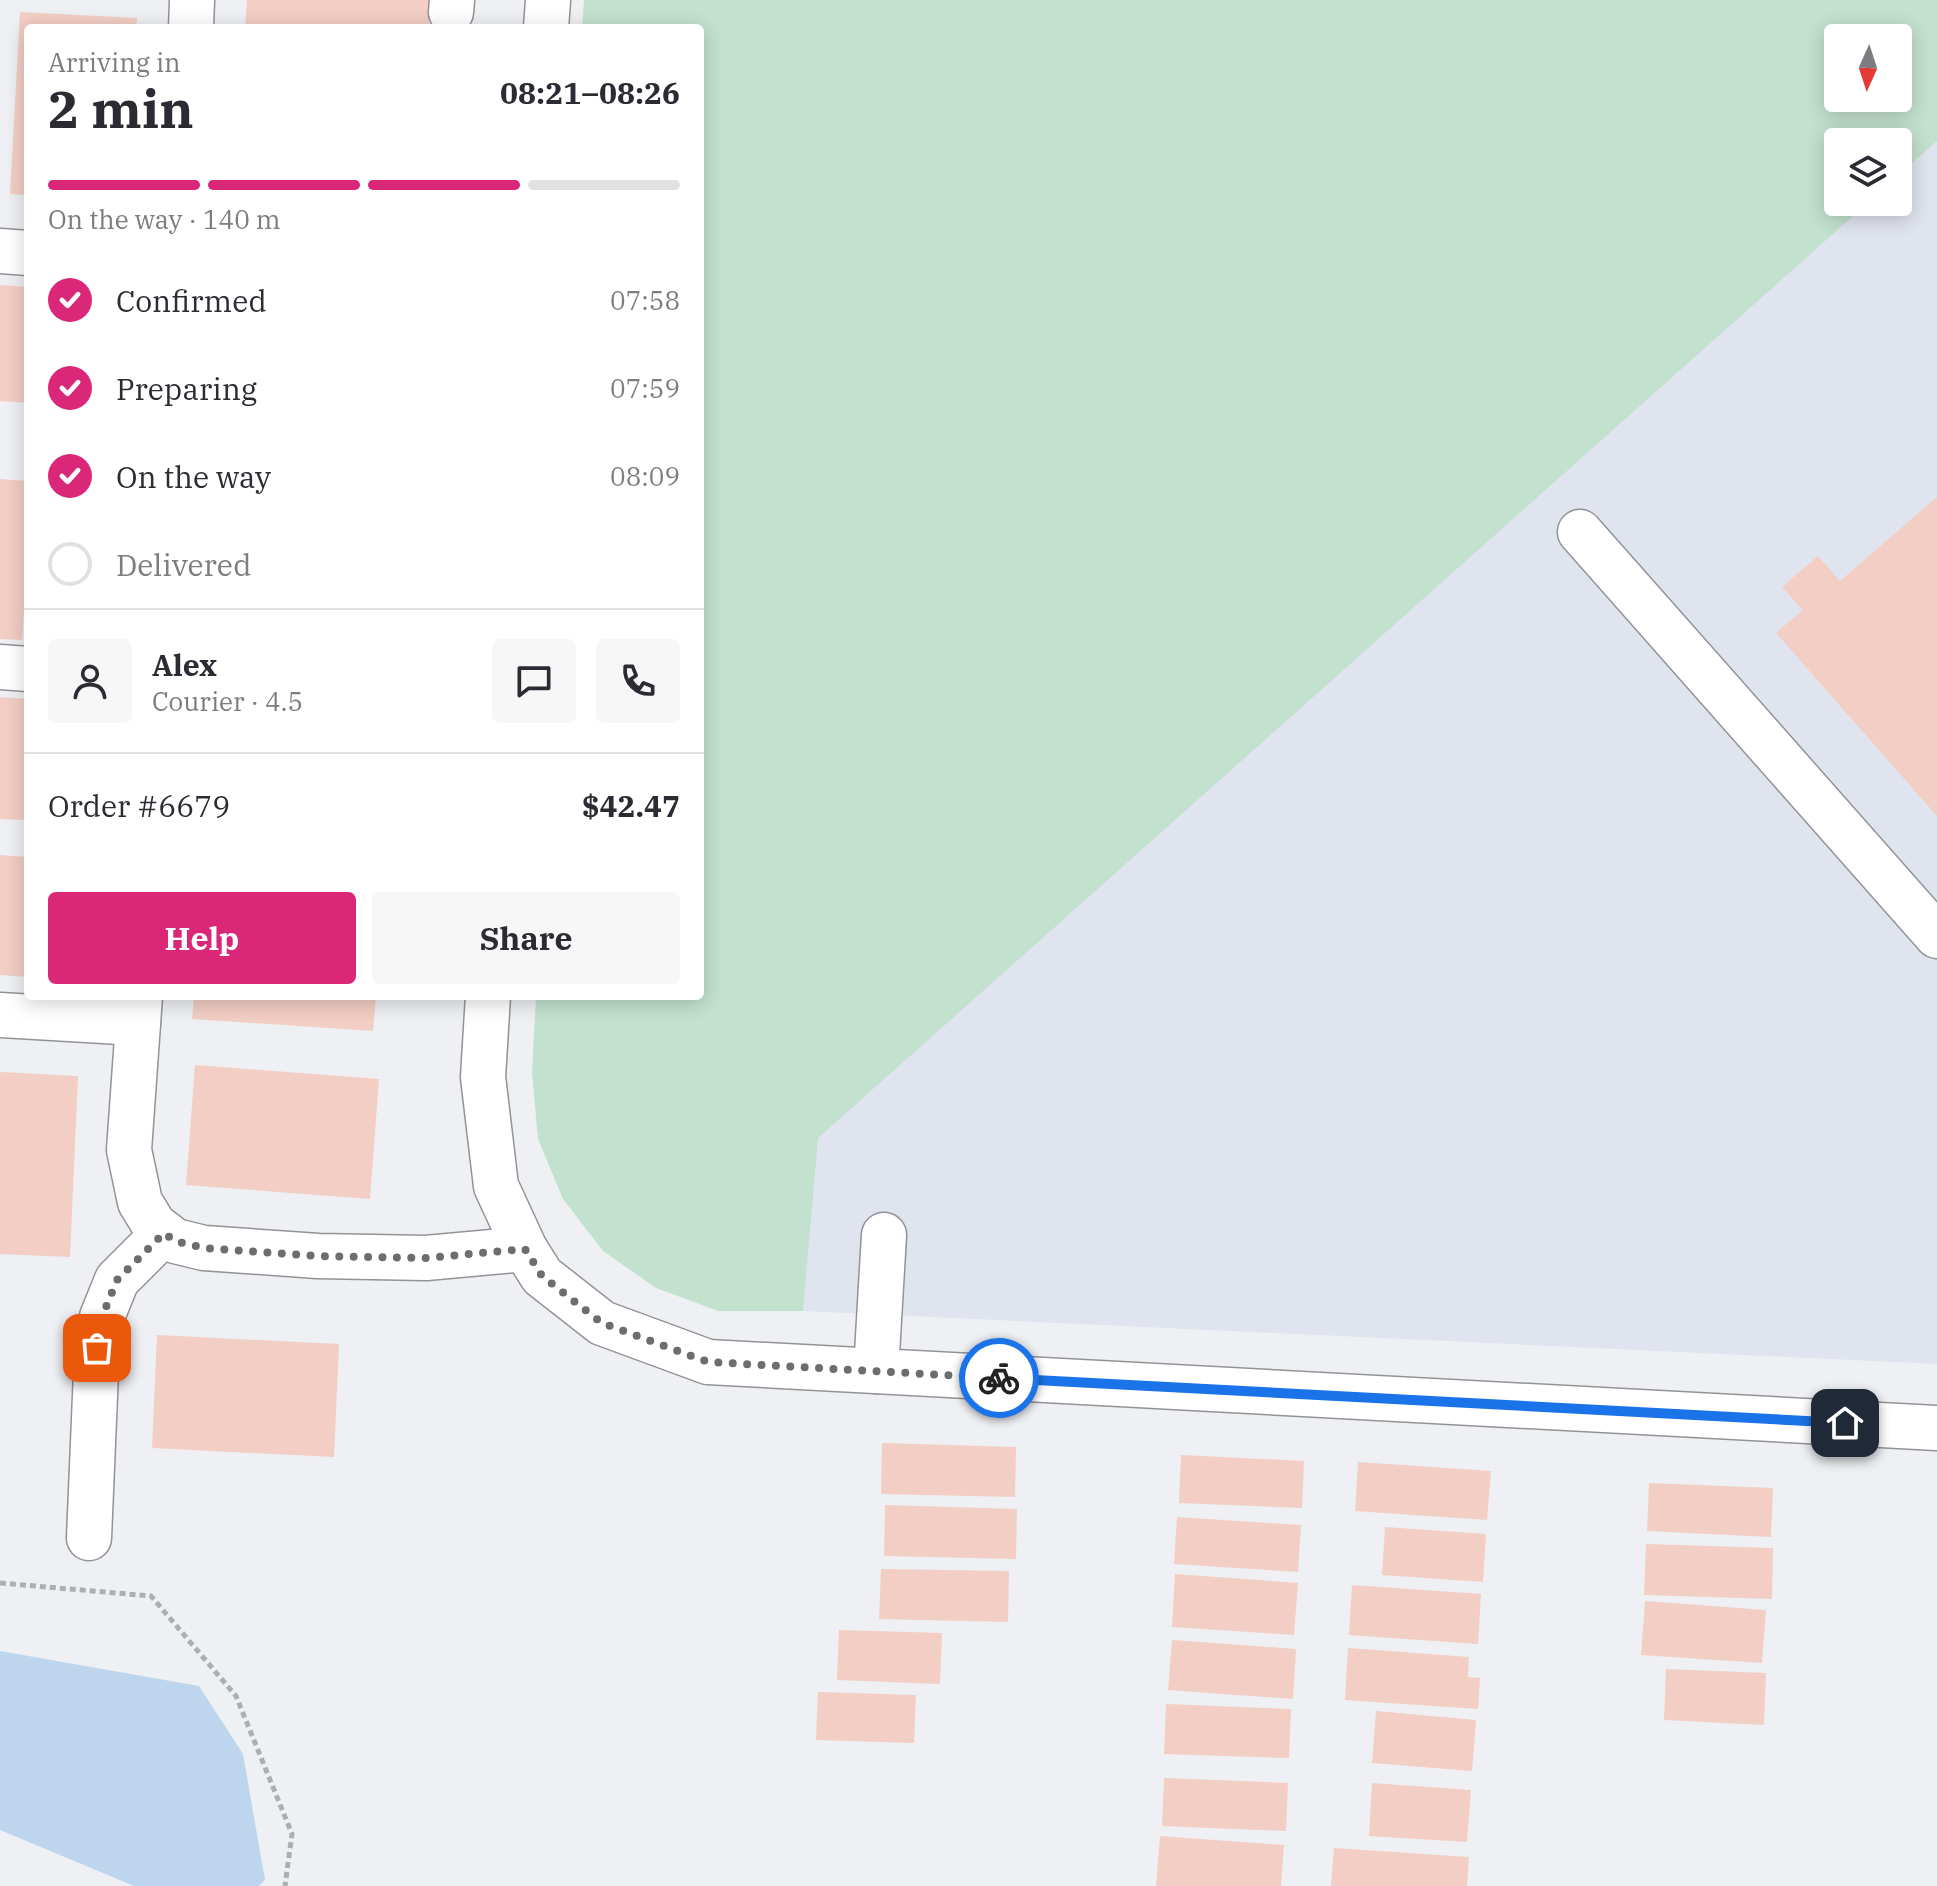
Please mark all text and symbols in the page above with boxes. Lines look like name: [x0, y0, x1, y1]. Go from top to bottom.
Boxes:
north arrow: [1824, 24, 1912, 112]
map controls: [1824, 24, 1912, 216]
text: Arriving in: [48, 45, 181, 79]
text: 08:21–08:26: [500, 73, 680, 112]
text: 2 min: [48, 75, 194, 142]
button: layers: [1824, 128, 1912, 216]
text: On the way · 140 m: [48, 202, 281, 236]
icon: check: [48, 278, 92, 322]
text: Confirmed: [116, 281, 267, 320]
text: 07:58: [610, 283, 680, 317]
icon: check: [48, 366, 92, 410]
text: Preparing: [116, 369, 257, 408]
text: 07:59: [610, 371, 680, 405]
icon: check: [48, 454, 92, 498]
text: On the way: [116, 457, 271, 496]
text: 08:09: [610, 459, 680, 493]
text: Delivered: [116, 545, 251, 584]
button: person: [48, 639, 132, 723]
button: chat: [492, 639, 576, 723]
button: phone: [596, 639, 680, 723]
text: Alex: [152, 645, 217, 684]
text: Courier · 4.5: [152, 684, 303, 718]
text: Order #6679: [48, 786, 230, 825]
text: $42.47: [582, 786, 680, 825]
button: Help: [48, 892, 356, 984]
button: Share: [372, 892, 680, 984]
pin: [63, 1314, 131, 1382]
icon: bag: [75, 1326, 119, 1370]
courier: [959, 1338, 1039, 1418]
icon: bike: [977, 1356, 1021, 1400]
pin: [1811, 1389, 1879, 1457]
icon: home: [1823, 1401, 1867, 1445]

